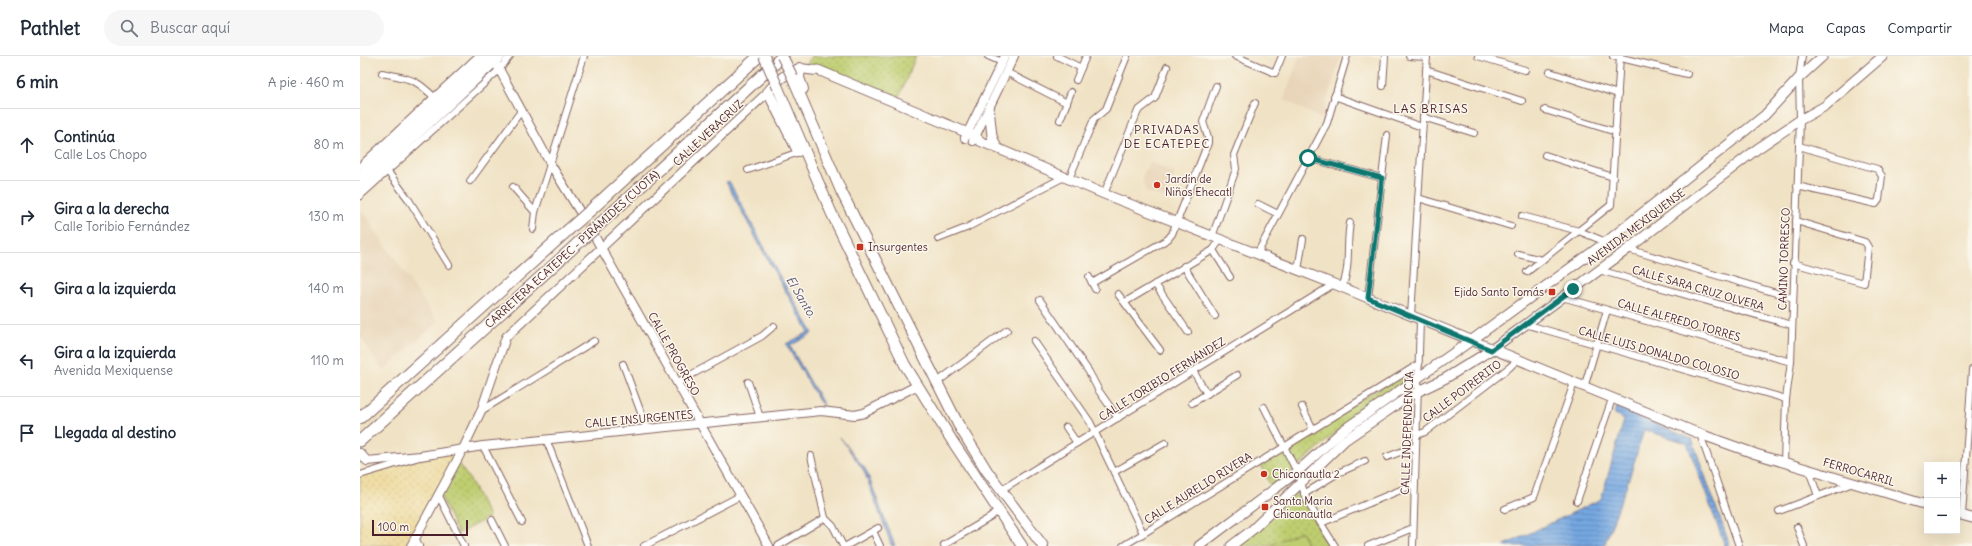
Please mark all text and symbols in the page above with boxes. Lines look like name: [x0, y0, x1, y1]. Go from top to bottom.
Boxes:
search box: [104, 10, 384, 46]
text: Pathlet: [20, 16, 80, 40]
icon: search: [118, 17, 140, 39]
text: Buscar aquí: [150, 18, 230, 37]
text: Mapa: [1769, 19, 1804, 37]
text: Capas: [1826, 19, 1866, 37]
text: Compartir: [1888, 19, 1952, 37]
text: 6 min: [16, 71, 58, 93]
text: A pie · 460 m: [268, 74, 344, 91]
street label: CALLE VERACRUZ: [670, 97, 746, 169]
district label: LAS BRISAS: [1393, 101, 1469, 116]
district label: PRIVADAS DE ECATEPEC: [1124, 122, 1210, 151]
text: Continúa: [54, 127, 115, 146]
icon: ahead: [16, 134, 38, 156]
text: 80 m: [313, 136, 344, 153]
text: Calle Los Chopo: [54, 146, 147, 163]
route start: [1299, 149, 1317, 167]
street label: CARRETERA ECATEPEC - PIRÁMIDES (CUOTA): [481, 166, 662, 331]
place label: Jardín de Niños Ehecatl: [1165, 172, 1232, 199]
marker: Jardín de Niños Ehecatl: [1152, 180, 1162, 190]
street label: AVENIDA MEXIQUENSE: [1584, 186, 1688, 268]
text: Gira a la derecha: [54, 199, 169, 218]
icon: right: [16, 206, 38, 228]
street label: CAMINO TORRESCO: [1775, 207, 1793, 311]
text: 130 m: [308, 208, 344, 225]
text: Calle Toribio Fernández: [54, 218, 190, 235]
place label: Insurgentes: [868, 240, 928, 254]
marker: Insurgentes: [855, 242, 865, 252]
street label: CALLE SARA CRUZ OLVERA: [1630, 262, 1766, 314]
water label: El Santo.: [783, 273, 820, 321]
icon: left: [16, 278, 38, 300]
text: Gira a la izquierda: [54, 279, 176, 298]
text: 140 m: [308, 280, 344, 297]
route end: [1564, 280, 1582, 298]
place label: Ejido Santo Tomás: [1454, 285, 1544, 299]
marker: Ejido Santo Tomás: [1547, 287, 1557, 297]
street label: CALLE ALFREDO TORRES: [1616, 296, 1742, 344]
street label: CALLE PROGRESO: [645, 310, 703, 398]
street label: CALLE LUIS DONALDO COLOSIO: [1577, 323, 1741, 383]
street label: CALLE TORIBIO FERNÁNDEZ: [1096, 333, 1228, 424]
text: Gira a la izquierda: [54, 343, 176, 362]
icon: left: [16, 350, 38, 372]
text: 110 m: [311, 352, 344, 369]
street label: CALLE POTRERITO: [1420, 357, 1504, 425]
text: Avenida Mexiquense: [54, 362, 173, 379]
street label: CALLE INDEPENDENCIA: [1398, 371, 1416, 495]
street label: CALLE INSURGENTES: [584, 407, 694, 431]
icon: arrive: [16, 422, 38, 444]
text: Llegada al destino: [54, 423, 176, 442]
street label: CALLE AURELIO RIVERA: [1142, 449, 1254, 527]
street label: FERROCARRIL: [1821, 455, 1897, 489]
map controls: [1924, 462, 1960, 534]
button: +: [1924, 462, 1960, 498]
place label: Chiconautla 2: [1272, 467, 1340, 481]
marker: Chiconautla 2: [1259, 469, 1269, 479]
place label: Santa María Chiconautla: [1273, 494, 1333, 521]
button: −: [1924, 498, 1960, 534]
marker: Santa María Chiconautla: [1260, 502, 1270, 512]
scale bar: [372, 518, 468, 537]
text: 100 m: [378, 520, 409, 534]

